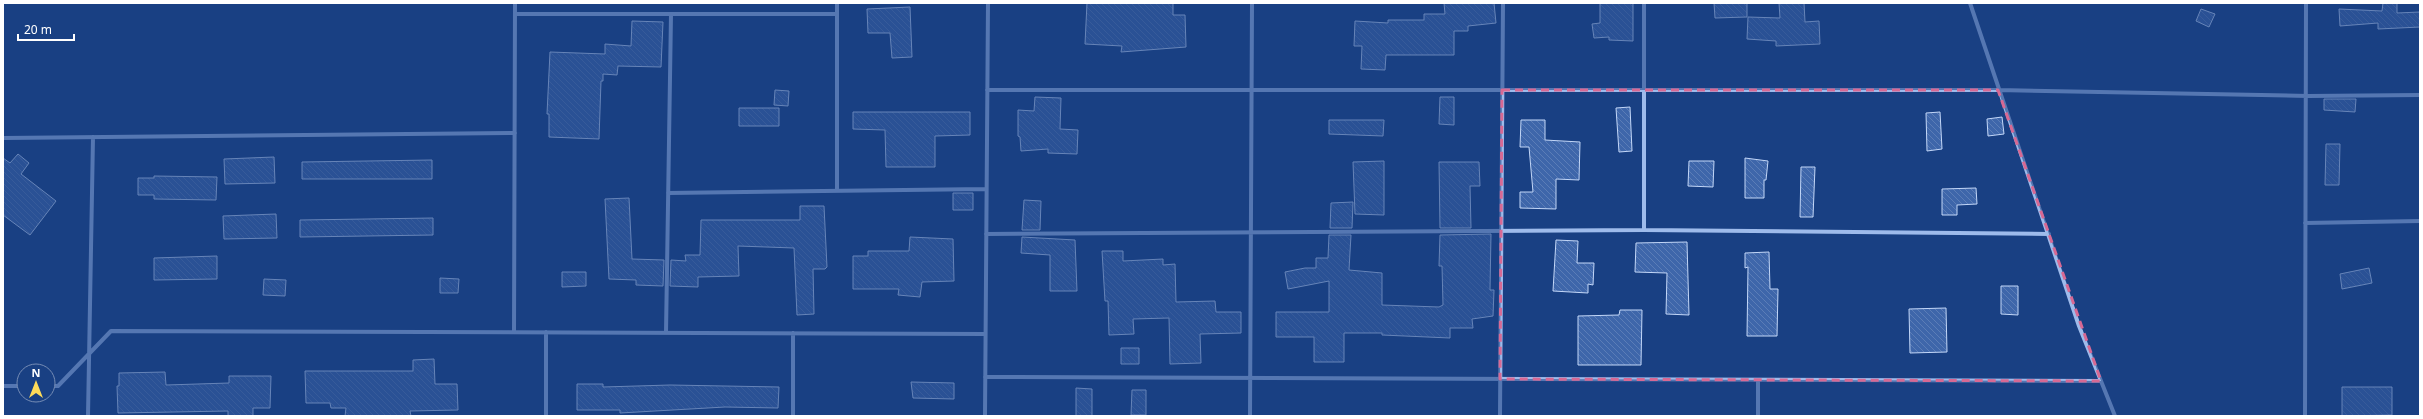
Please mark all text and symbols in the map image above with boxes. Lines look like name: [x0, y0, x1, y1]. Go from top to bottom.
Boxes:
scale bar: [18, 16, 74, 42]
text: 20 m: [24, 21, 52, 38]
north arrow: [16, 363, 56, 403]
text: N: [32, 365, 40, 380]

